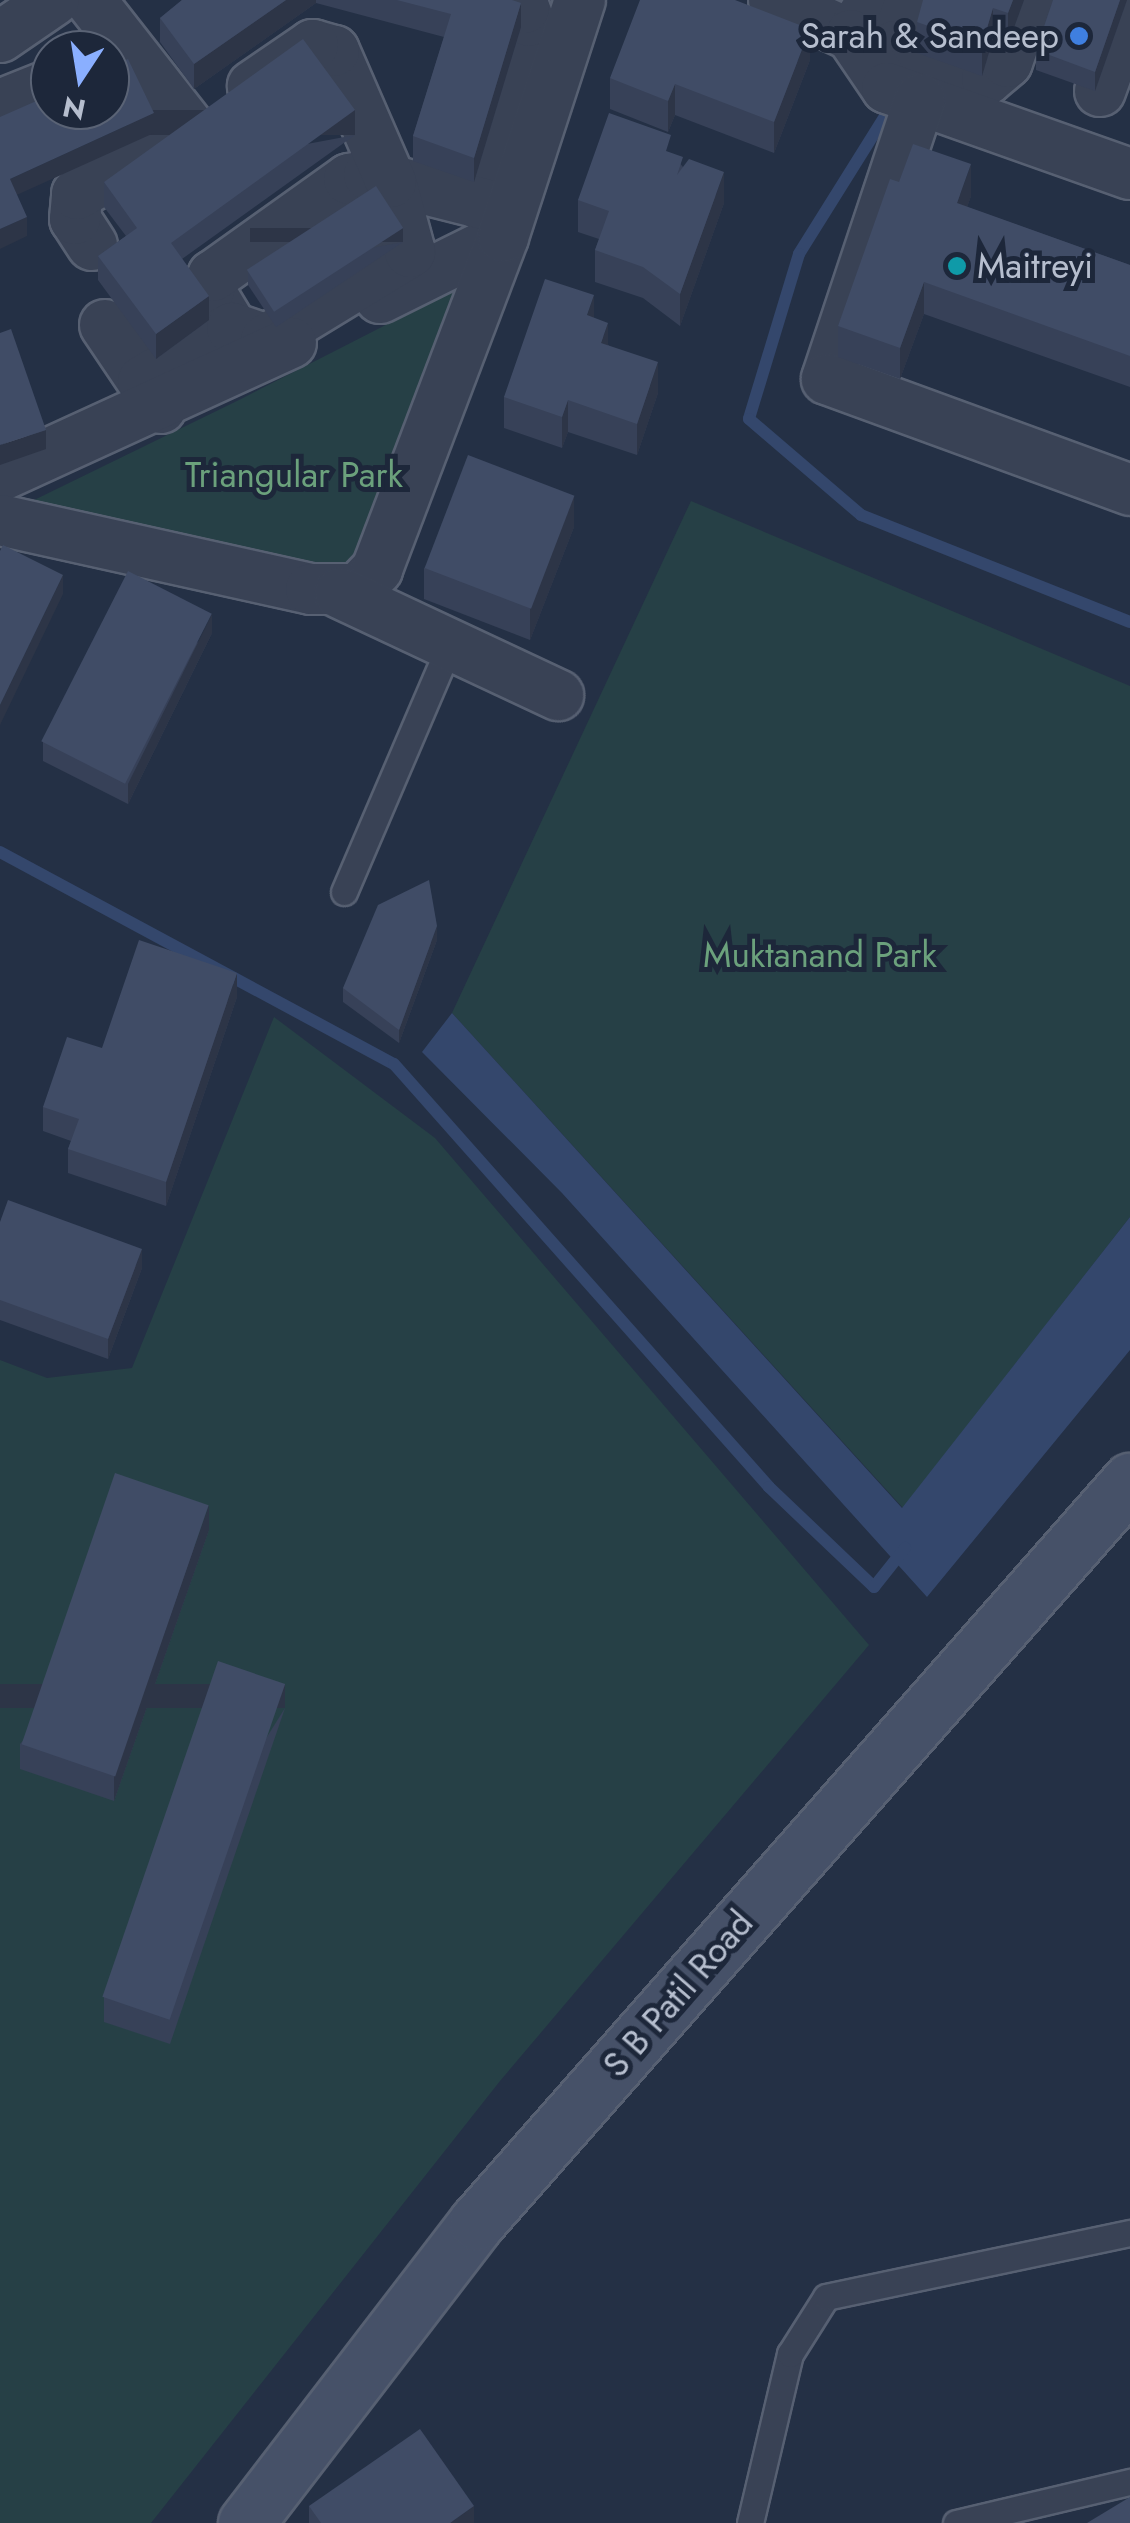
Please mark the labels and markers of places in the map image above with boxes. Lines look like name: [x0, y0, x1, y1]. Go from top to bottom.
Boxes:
place label: Sarah & Sandeep: [801, 15, 1059, 57]
marker: Sarah & Sandeep: [1068, 25, 1090, 47]
place label: Maitreyi: [977, 245, 1093, 287]
marker: Maitreyi: [946, 255, 968, 277]

